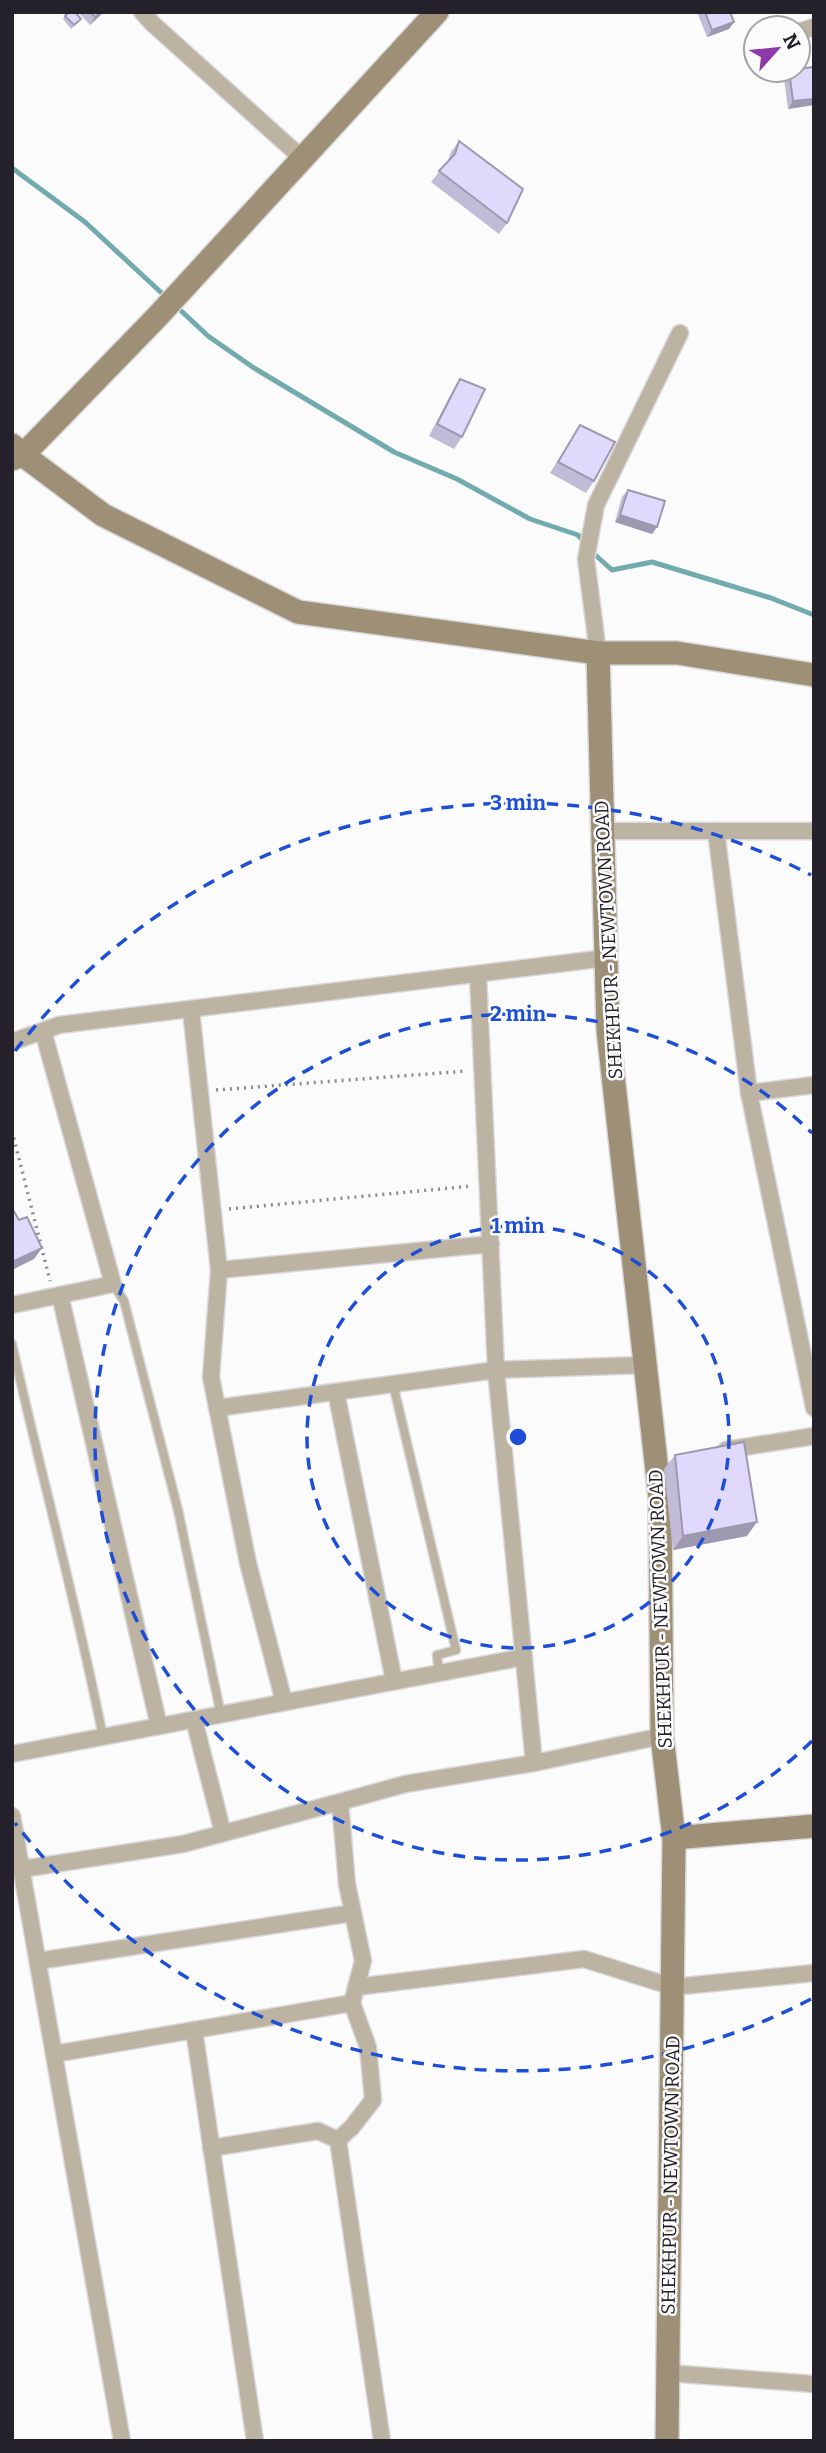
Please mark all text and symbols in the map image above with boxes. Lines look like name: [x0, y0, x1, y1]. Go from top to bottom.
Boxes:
north arrow: [742, 14, 812, 84]
text: N: [778, 30, 805, 54]
text: 3 min: [490, 790, 547, 816]
street label: SHEKHPUR - NEWTOWN ROAD: [590, 800, 627, 1080]
text: 2 min: [490, 1001, 546, 1027]
text: 1 min: [491, 1213, 545, 1239]
centre of rings: [506, 1425, 530, 1449]
street label: SHEKHPUR - NEWTOWN ROAD: [644, 1469, 677, 1749]
street label: SHEKHPUR - NEWTOWN ROAD: [657, 2035, 684, 2315]

